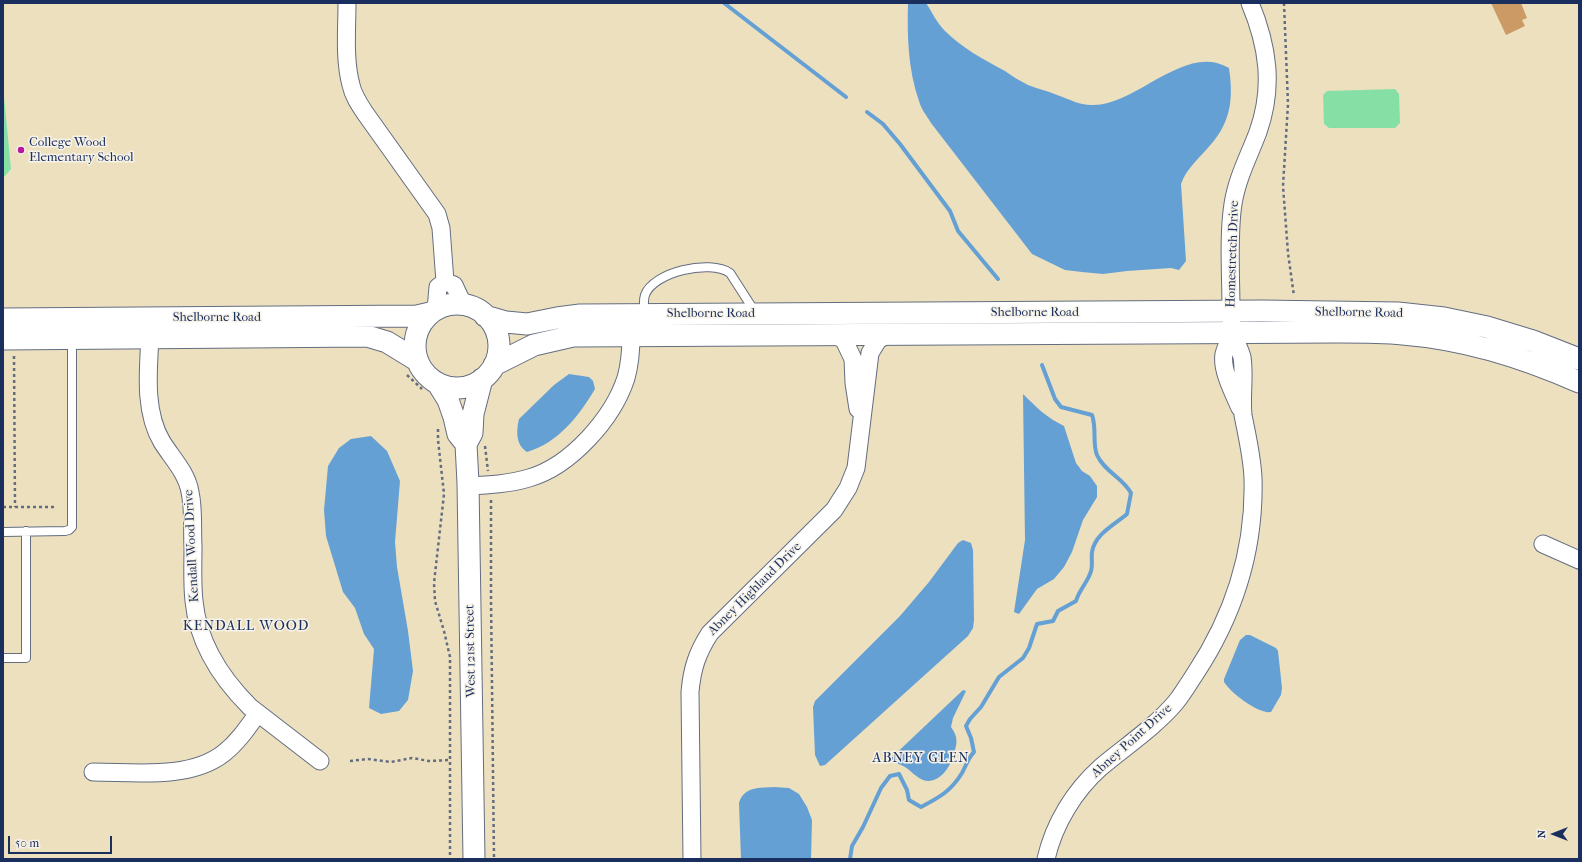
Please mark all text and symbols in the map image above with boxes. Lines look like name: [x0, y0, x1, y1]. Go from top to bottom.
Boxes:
place label: College Wood Elementary School: [29, 135, 134, 166]
marker: College Wood Elementary School: [16, 145, 26, 155]
street label: Homestretch Drive: [1223, 200, 1243, 308]
street label: Shelborne Road: [1315, 304, 1403, 322]
street label: Shelborne Road: [991, 305, 1079, 321]
street label: Shelborne Road: [667, 306, 755, 322]
street label: Shelborne Road: [173, 310, 261, 326]
street label: Kendall Wood Drive: [181, 489, 203, 603]
street label: Abney Highland Drive: [705, 539, 805, 639]
street label: West 121st Street: [462, 604, 480, 698]
district label: KENDALL WOOD: [183, 619, 309, 635]
street label: Abney Point Drive: [1088, 701, 1176, 781]
district label: ABNEY GLEN: [872, 751, 970, 767]
north arrow: [1534, 814, 1574, 854]
scale bar: [10, 828, 114, 854]
text: N: [1535, 830, 1548, 838]
text: 50 m: [15, 836, 39, 850]

